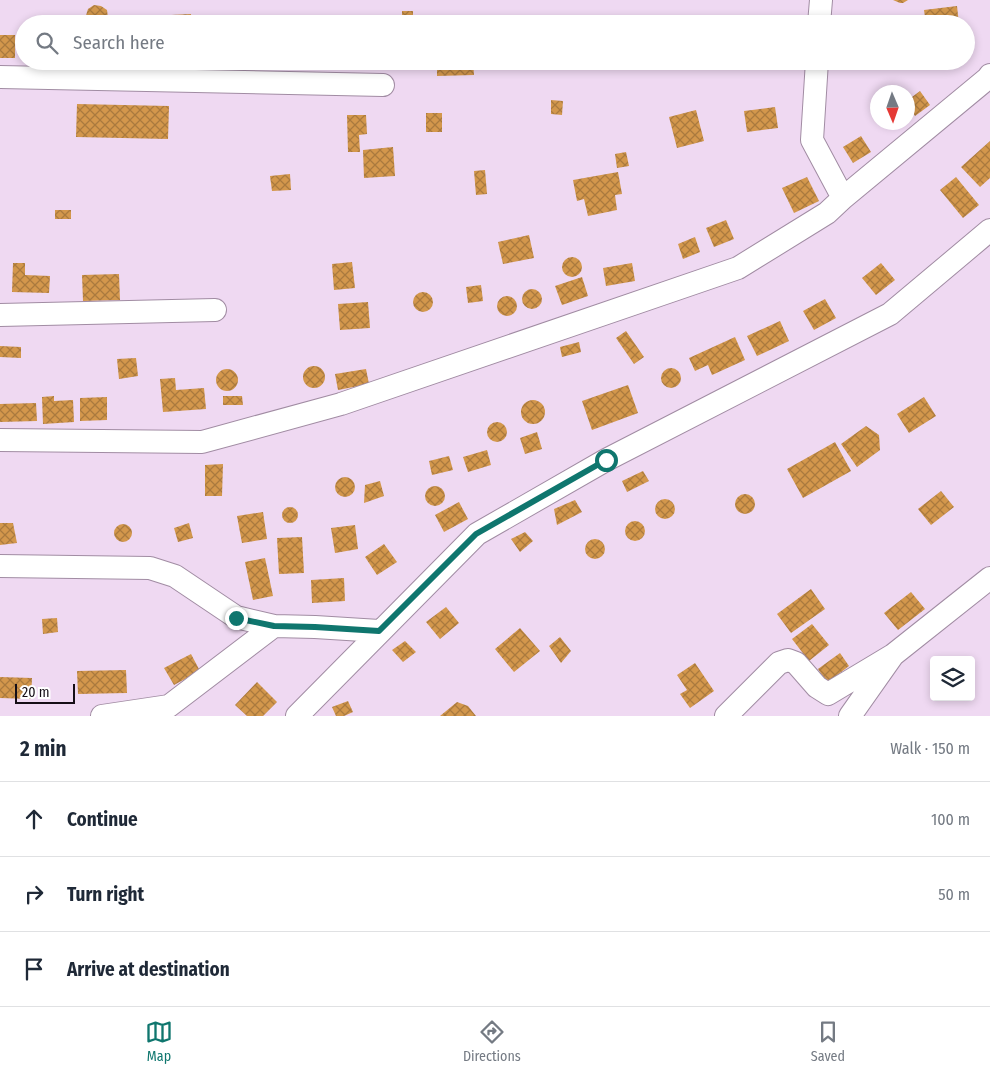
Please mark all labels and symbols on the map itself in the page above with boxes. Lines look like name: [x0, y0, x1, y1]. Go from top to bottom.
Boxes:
north arrow: [870, 85, 915, 130]
route start: [595, 449, 618, 472]
route end: [225, 607, 248, 630]
scale bar: [15, 681, 75, 704]

